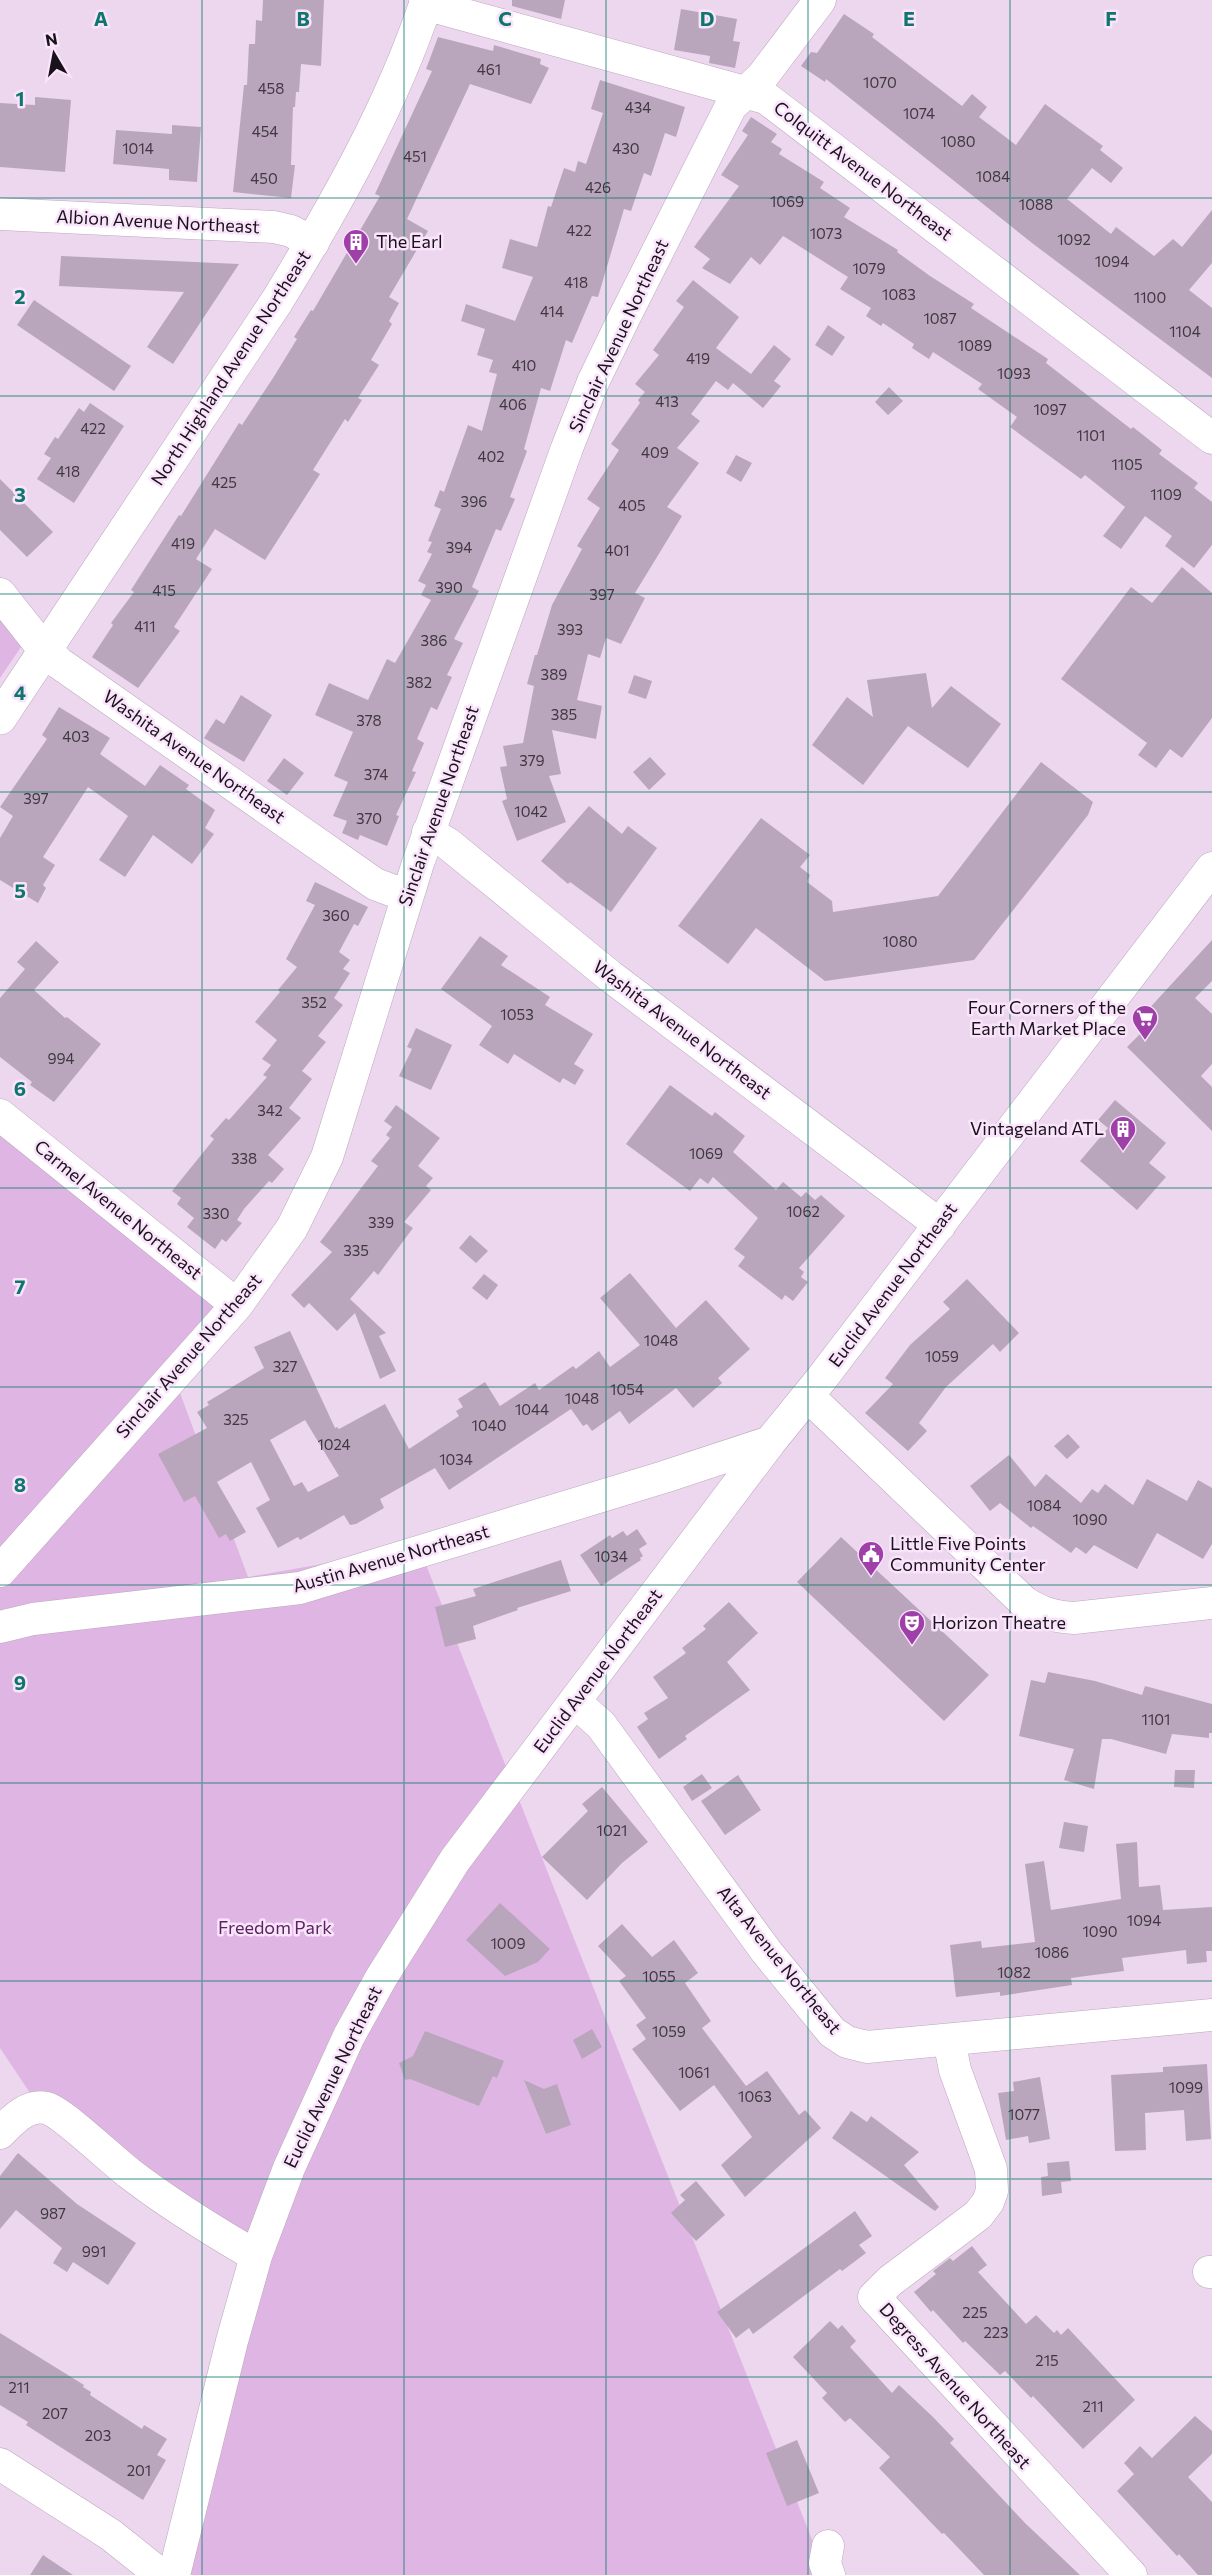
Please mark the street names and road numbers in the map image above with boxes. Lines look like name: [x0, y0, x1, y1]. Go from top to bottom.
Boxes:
street label: Colquitt Avenue Northeast: [770, 96, 957, 245]
street label: Albion Avenue Northeast: [56, 205, 260, 237]
street label: Sinclair Avenue Northeast: [564, 235, 673, 436]
street label: North Highland Avenue Northeast: [146, 246, 315, 489]
street label: Washita Avenue Northeast: [99, 685, 290, 828]
street label: Sinclair Avenue Northeast: [393, 702, 483, 909]
street label: Washita Avenue Northeast: [589, 955, 776, 1103]
street label: Carmel Avenue Northeast: [30, 1135, 207, 1284]
street label: Euclid Avenue Northeast: [823, 1198, 961, 1371]
street label: Sinclair Avenue Northeast: [111, 1269, 266, 1442]
street label: Austin Avenue Northeast: [290, 1519, 491, 1597]
street label: Euclid Avenue Northeast: [528, 1584, 666, 1757]
street label: Alta Avenue Northeast: [713, 1881, 846, 2038]
street label: Euclid Avenue Northeast: [278, 1982, 386, 2171]
street label: Degress Avenue Northeast: [875, 2298, 1036, 2473]

